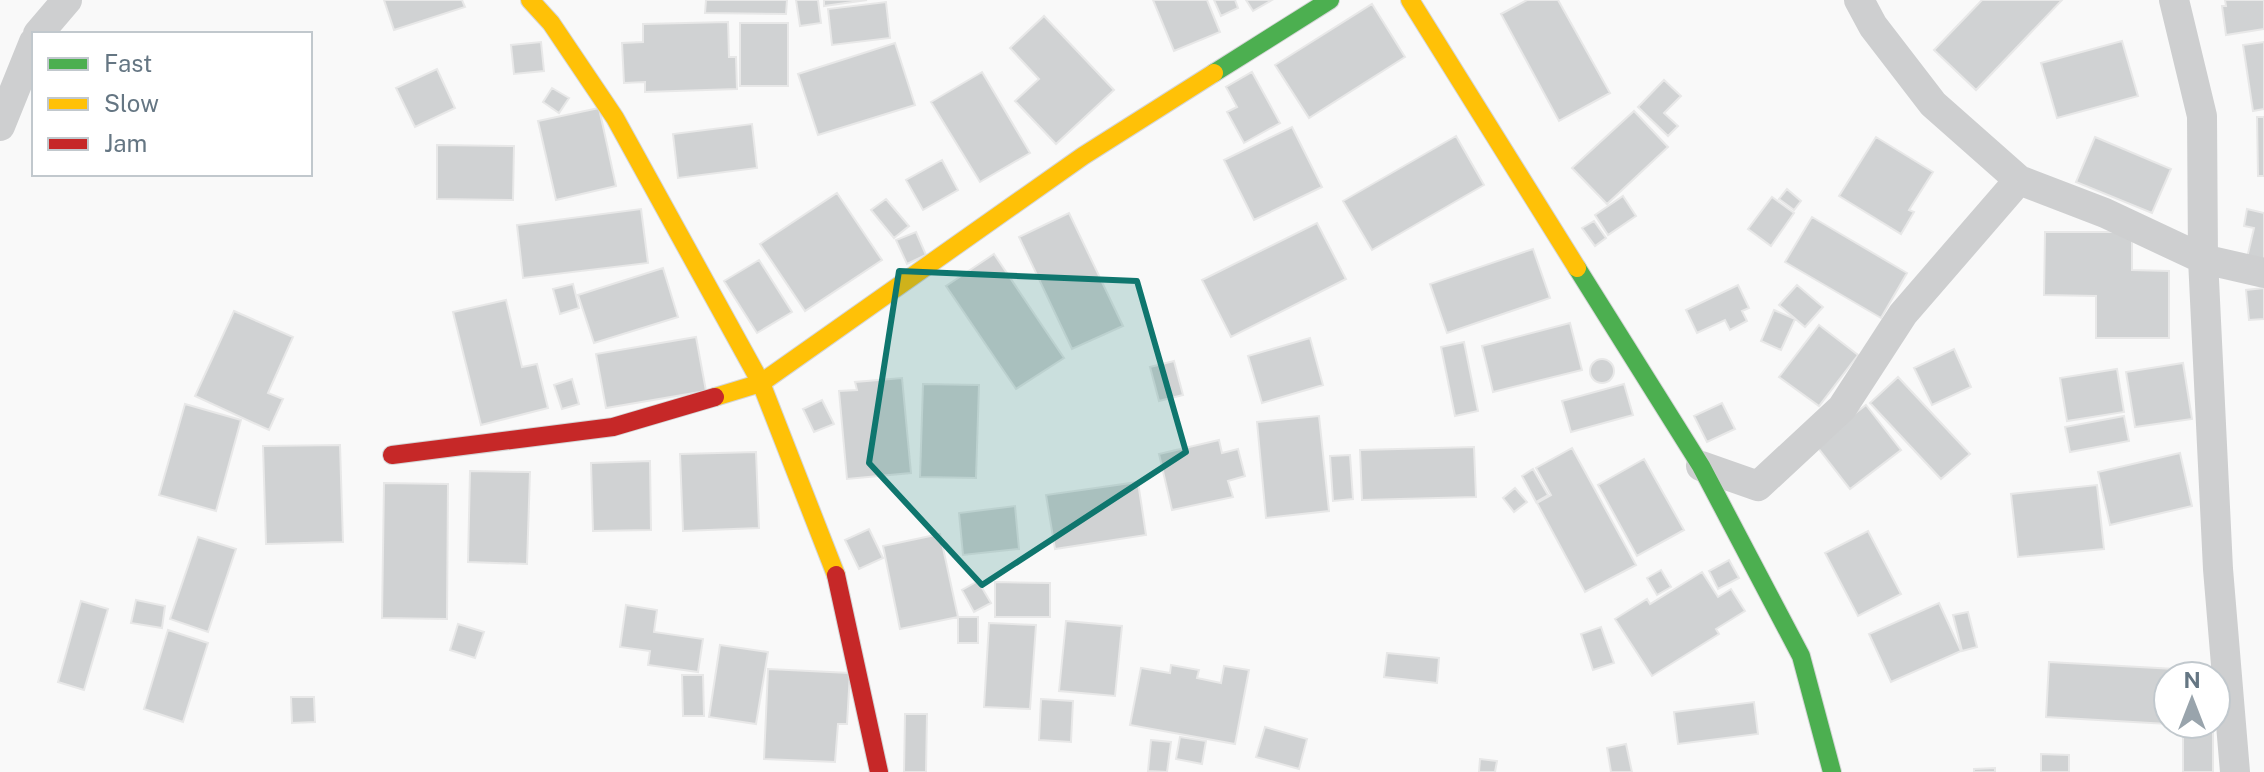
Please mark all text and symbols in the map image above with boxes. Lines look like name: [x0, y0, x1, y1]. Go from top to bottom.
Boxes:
legend: [32, 32, 312, 176]
text: Fast: [104, 49, 152, 77]
text: Slow: [104, 89, 159, 117]
text: Jam: [104, 129, 147, 157]
north arrow: [2152, 660, 2232, 740]
text: N: [2183, 667, 2201, 693]

